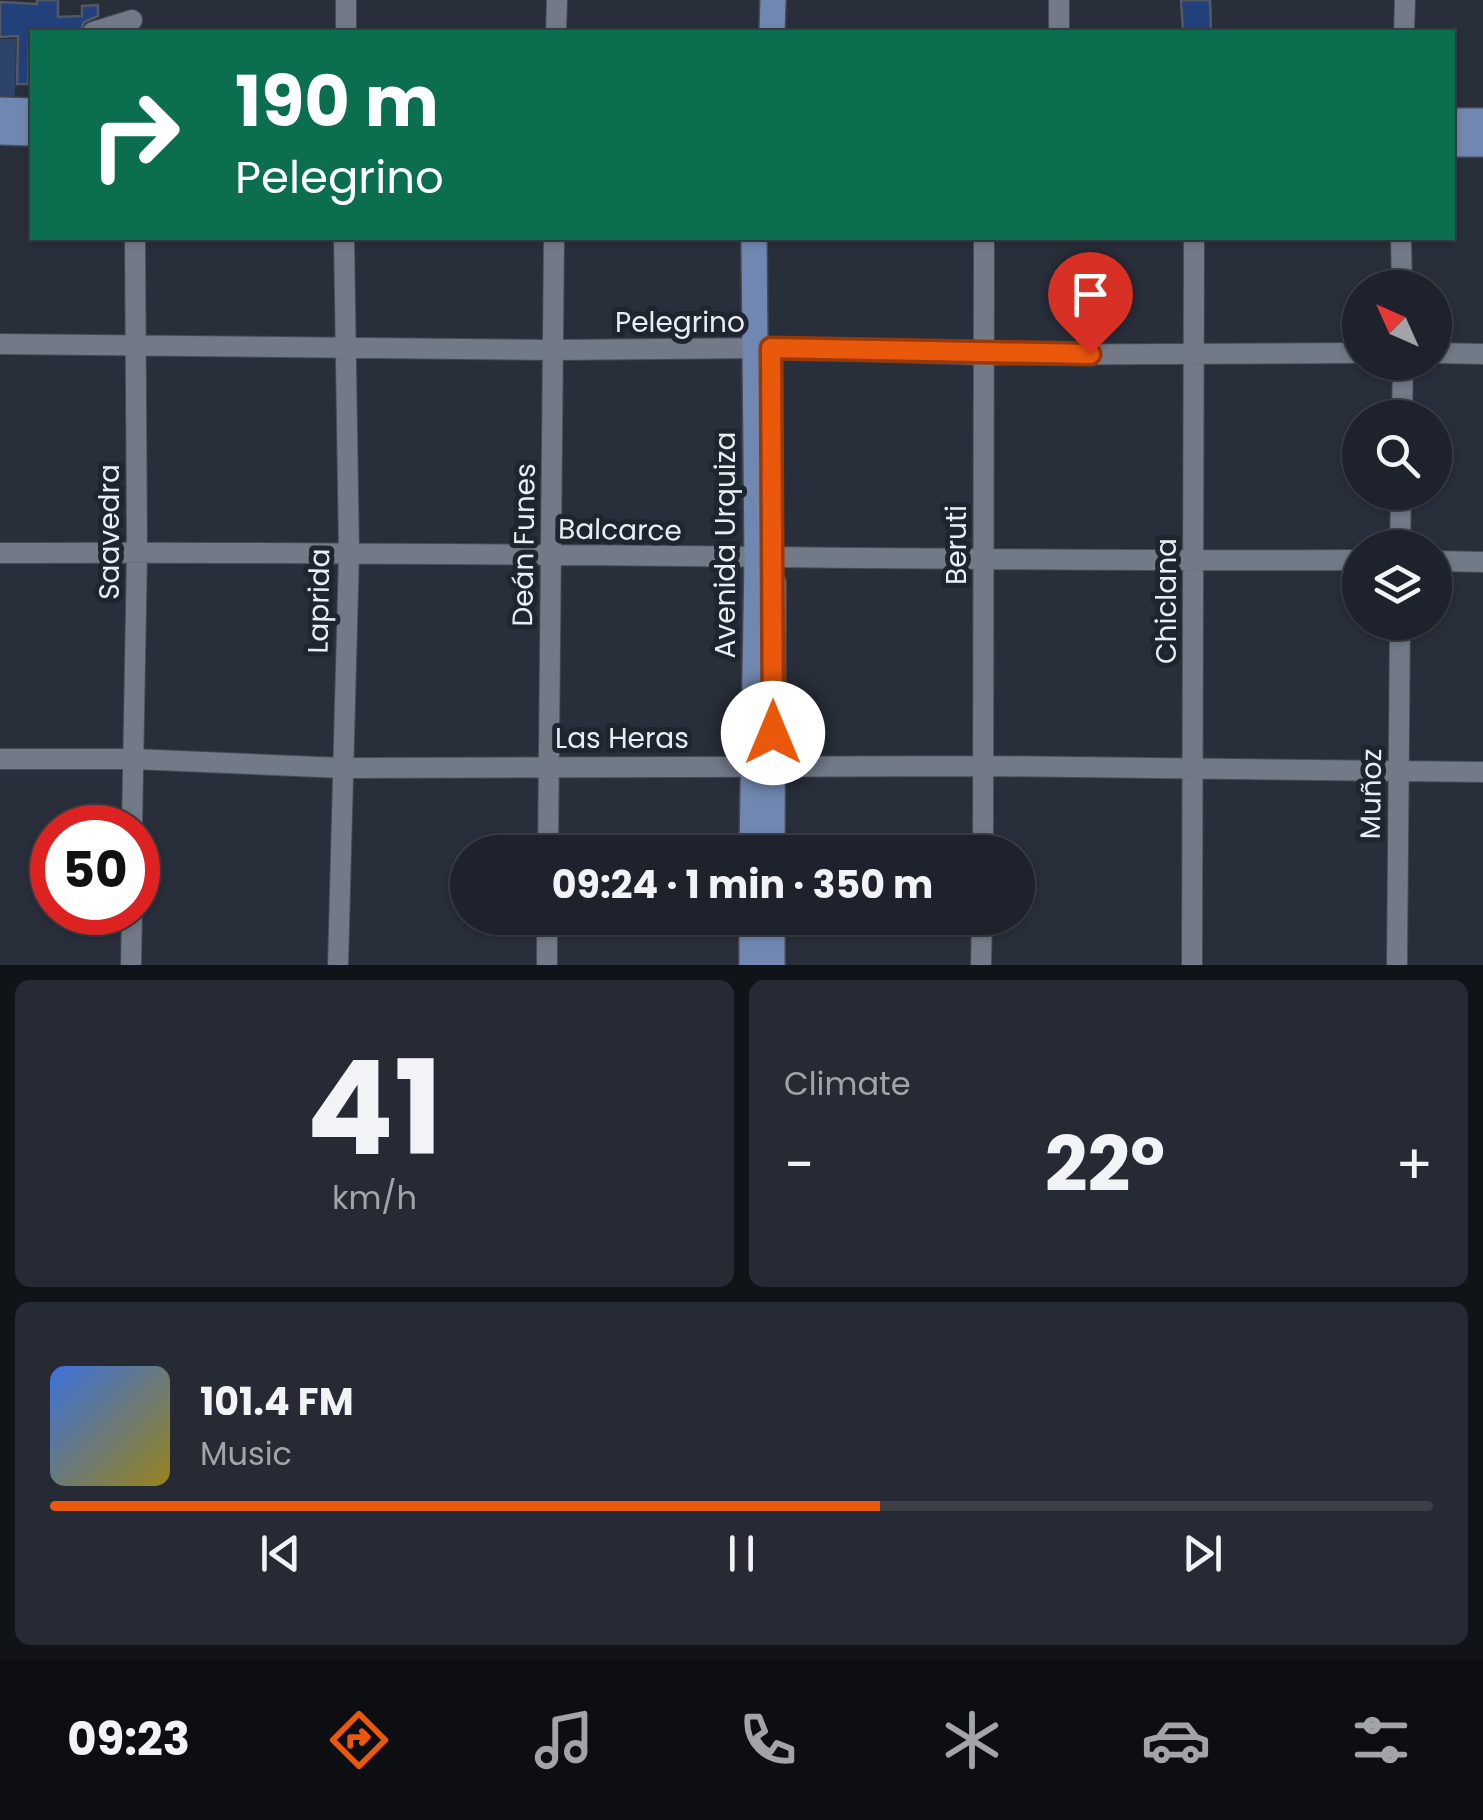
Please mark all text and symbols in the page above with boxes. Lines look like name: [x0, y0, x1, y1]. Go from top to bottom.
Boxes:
text: 190 m: [235, 52, 439, 151]
icon: right: [70, 70, 200, 200]
text: Pelegrino: [235, 146, 444, 209]
pin: [1048, 252, 1133, 355]
icon: arrive: [1063, 267, 1118, 322]
north arrow: [1342, 270, 1452, 380]
map controls: [1342, 270, 1452, 640]
street label: Pelegrino: [615, 303, 745, 342]
button: search: [1342, 400, 1452, 510]
street label: Avenida Urquiza: [706, 432, 745, 658]
street label: Deán Funes: [503, 463, 545, 627]
street label: Saavedra: [90, 464, 129, 600]
street label: Beruti: [937, 505, 976, 585]
street label: Balcarce: [558, 509, 682, 551]
button: layers: [1342, 530, 1452, 640]
street label: Chiclana: [1147, 538, 1186, 664]
street label: Laprida: [299, 548, 339, 654]
position arrow: [721, 681, 825, 785]
street label: Las Heras: [555, 719, 689, 758]
street label: Muñoz: [1351, 748, 1391, 840]
speed limit sign: 50: [30, 805, 160, 935]
text: 09:24 · 1 min · 350 m: [552, 858, 933, 911]
text: 41: [306, 1017, 443, 1200]
text: Climate: [784, 1061, 911, 1106]
text: 22°: [1045, 1112, 1165, 1217]
text: −: [784, 1126, 814, 1203]
text: +: [1395, 1126, 1433, 1203]
text: km/h: [332, 1175, 417, 1220]
text: 101.4 FM: [200, 1375, 354, 1428]
text: Music: [200, 1431, 292, 1476]
icon: previous: [253, 1526, 308, 1581]
icon: pause: [714, 1526, 769, 1581]
icon: next: [1175, 1526, 1230, 1581]
icon: directions: [324, 1705, 394, 1775]
icon: music: [529, 1705, 599, 1775]
icon: phone: [733, 1705, 803, 1775]
icon: climate: [937, 1705, 1007, 1775]
icon: car: [1141, 1705, 1211, 1775]
icon: filters: [1346, 1705, 1416, 1775]
text: 09:23: [67, 1708, 190, 1771]

